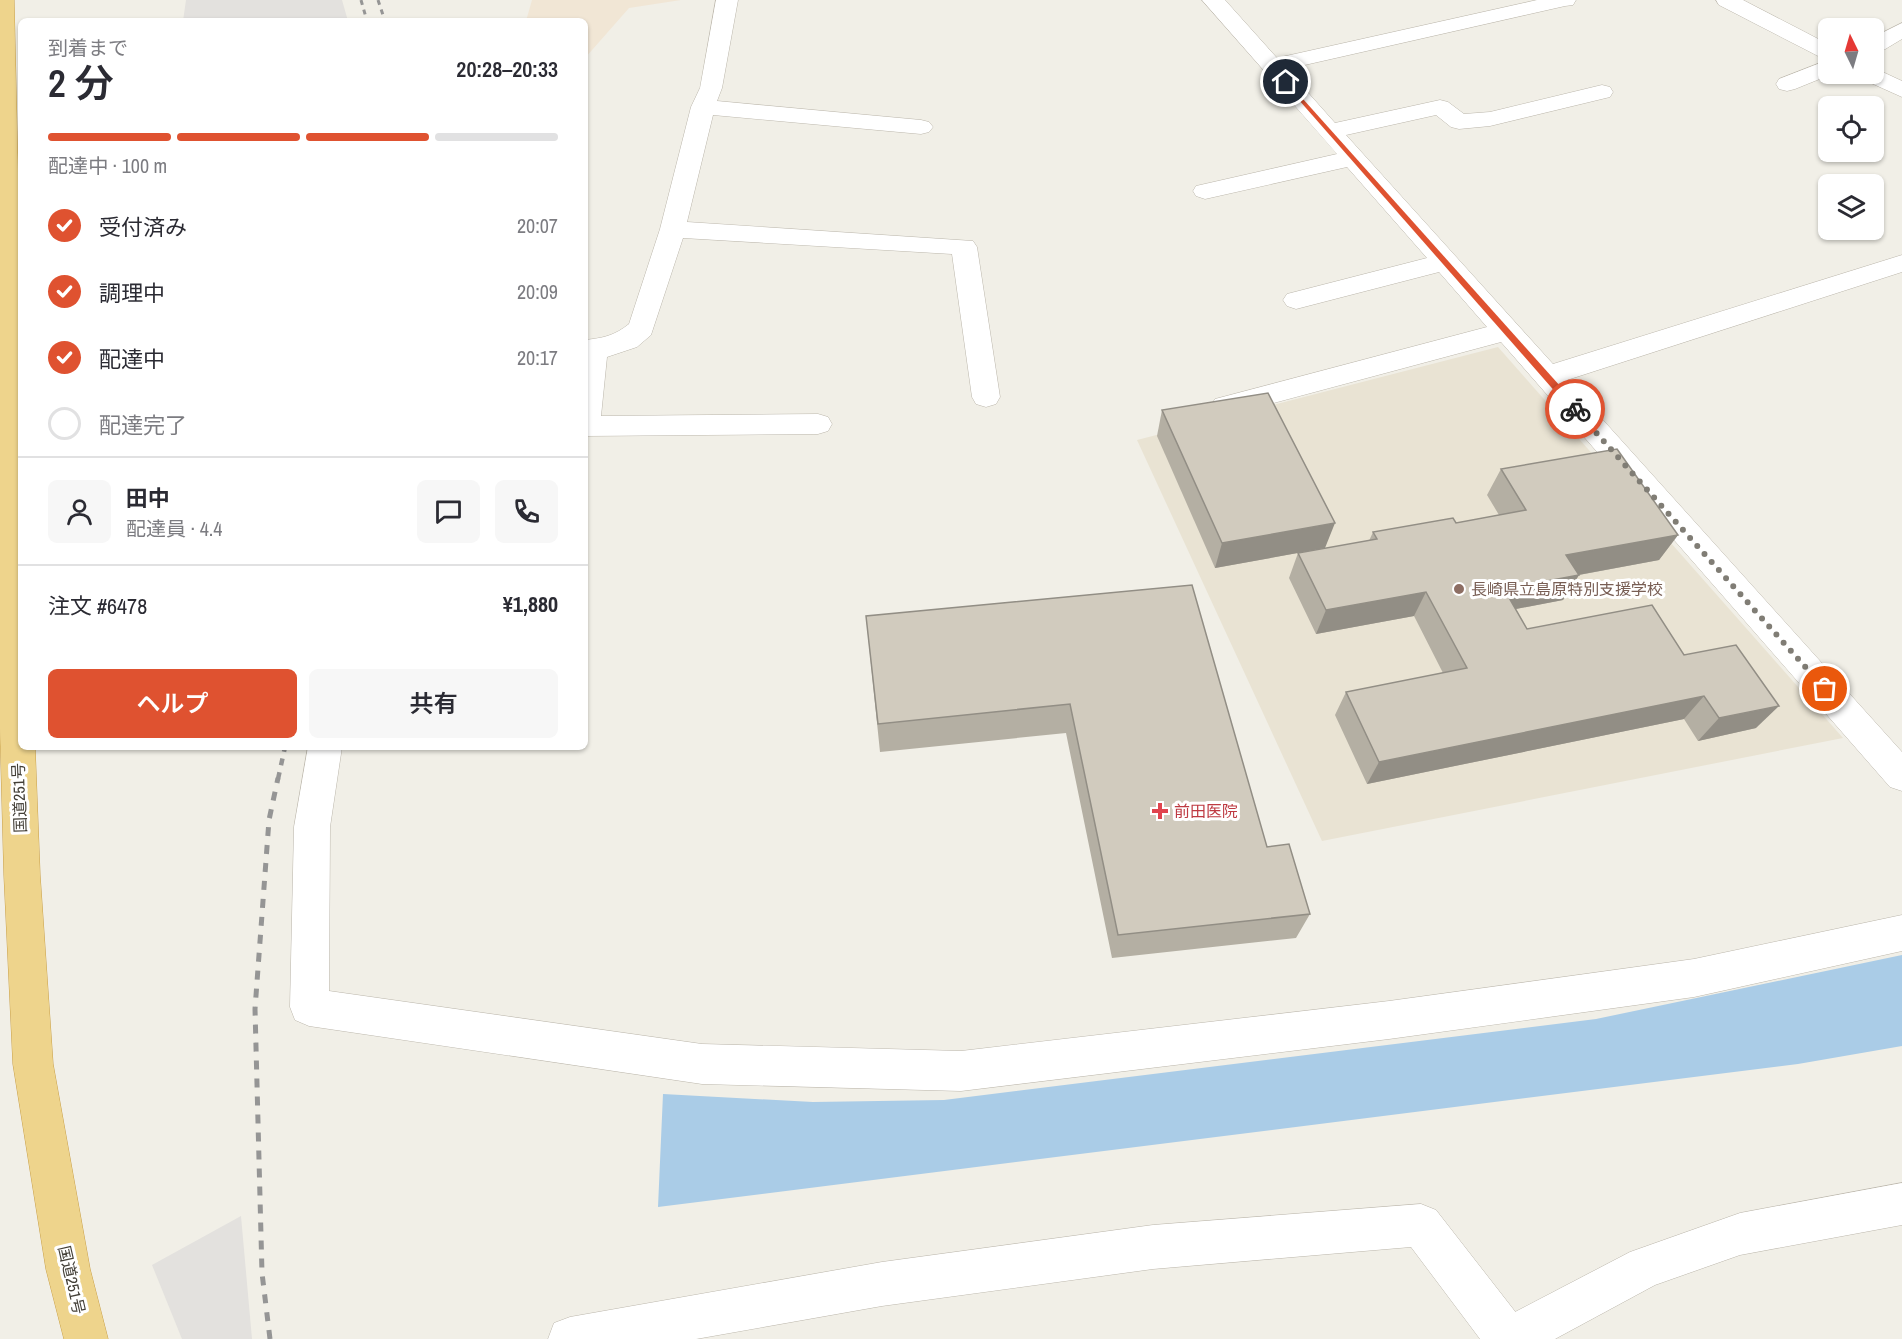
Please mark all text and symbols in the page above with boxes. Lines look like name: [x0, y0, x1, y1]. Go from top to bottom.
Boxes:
north arrow: [1818, 18, 1884, 84]
map controls: [1818, 18, 1884, 240]
text: 到着まで: [48, 34, 128, 61]
text: 20:28–20:33: [456, 54, 558, 84]
pin: [1260, 56, 1311, 107]
text: 2 分: [48, 57, 114, 109]
icon: home: [1269, 65, 1302, 98]
button: locate: [1818, 96, 1884, 162]
text: 配達中 · 100 m: [48, 152, 167, 179]
button: layers: [1818, 174, 1884, 240]
icon: check: [48, 209, 81, 242]
text: 受付済み: [99, 212, 187, 242]
text: 20:07: [517, 212, 558, 239]
icon: check: [48, 275, 81, 308]
text: 調理中: [99, 278, 165, 308]
text: 20:09: [517, 278, 558, 305]
icon: check: [48, 341, 81, 374]
text: 配達中: [99, 344, 165, 374]
text: 20:17: [517, 344, 558, 371]
courier: [1545, 379, 1605, 439]
icon: bike: [1559, 393, 1592, 426]
text: 配達完了: [99, 410, 187, 440]
button: person: [48, 480, 111, 543]
button: chat: [417, 480, 480, 543]
button: phone: [495, 480, 558, 543]
text: 田中: [126, 483, 170, 513]
text: 配達員 · 4.4: [126, 515, 222, 542]
place label: 長崎県立島原特別支援学校: [1471, 578, 1663, 600]
marker: 長崎県立島原特別支援学校: [1452, 582, 1466, 596]
text: ¥1,880: [503, 589, 558, 619]
text: 注文 #6478: [48, 591, 147, 621]
pin: [1799, 663, 1850, 714]
button: ヘルプ: [48, 669, 297, 738]
button: 共有: [309, 669, 558, 738]
icon: bag: [1808, 672, 1841, 705]
street label: 国道251号: [7, 763, 31, 833]
place label: 前田医院: [1174, 800, 1238, 822]
marker: 前田医院: [1151, 802, 1169, 820]
street label: 国道251号: [53, 1243, 91, 1317]

